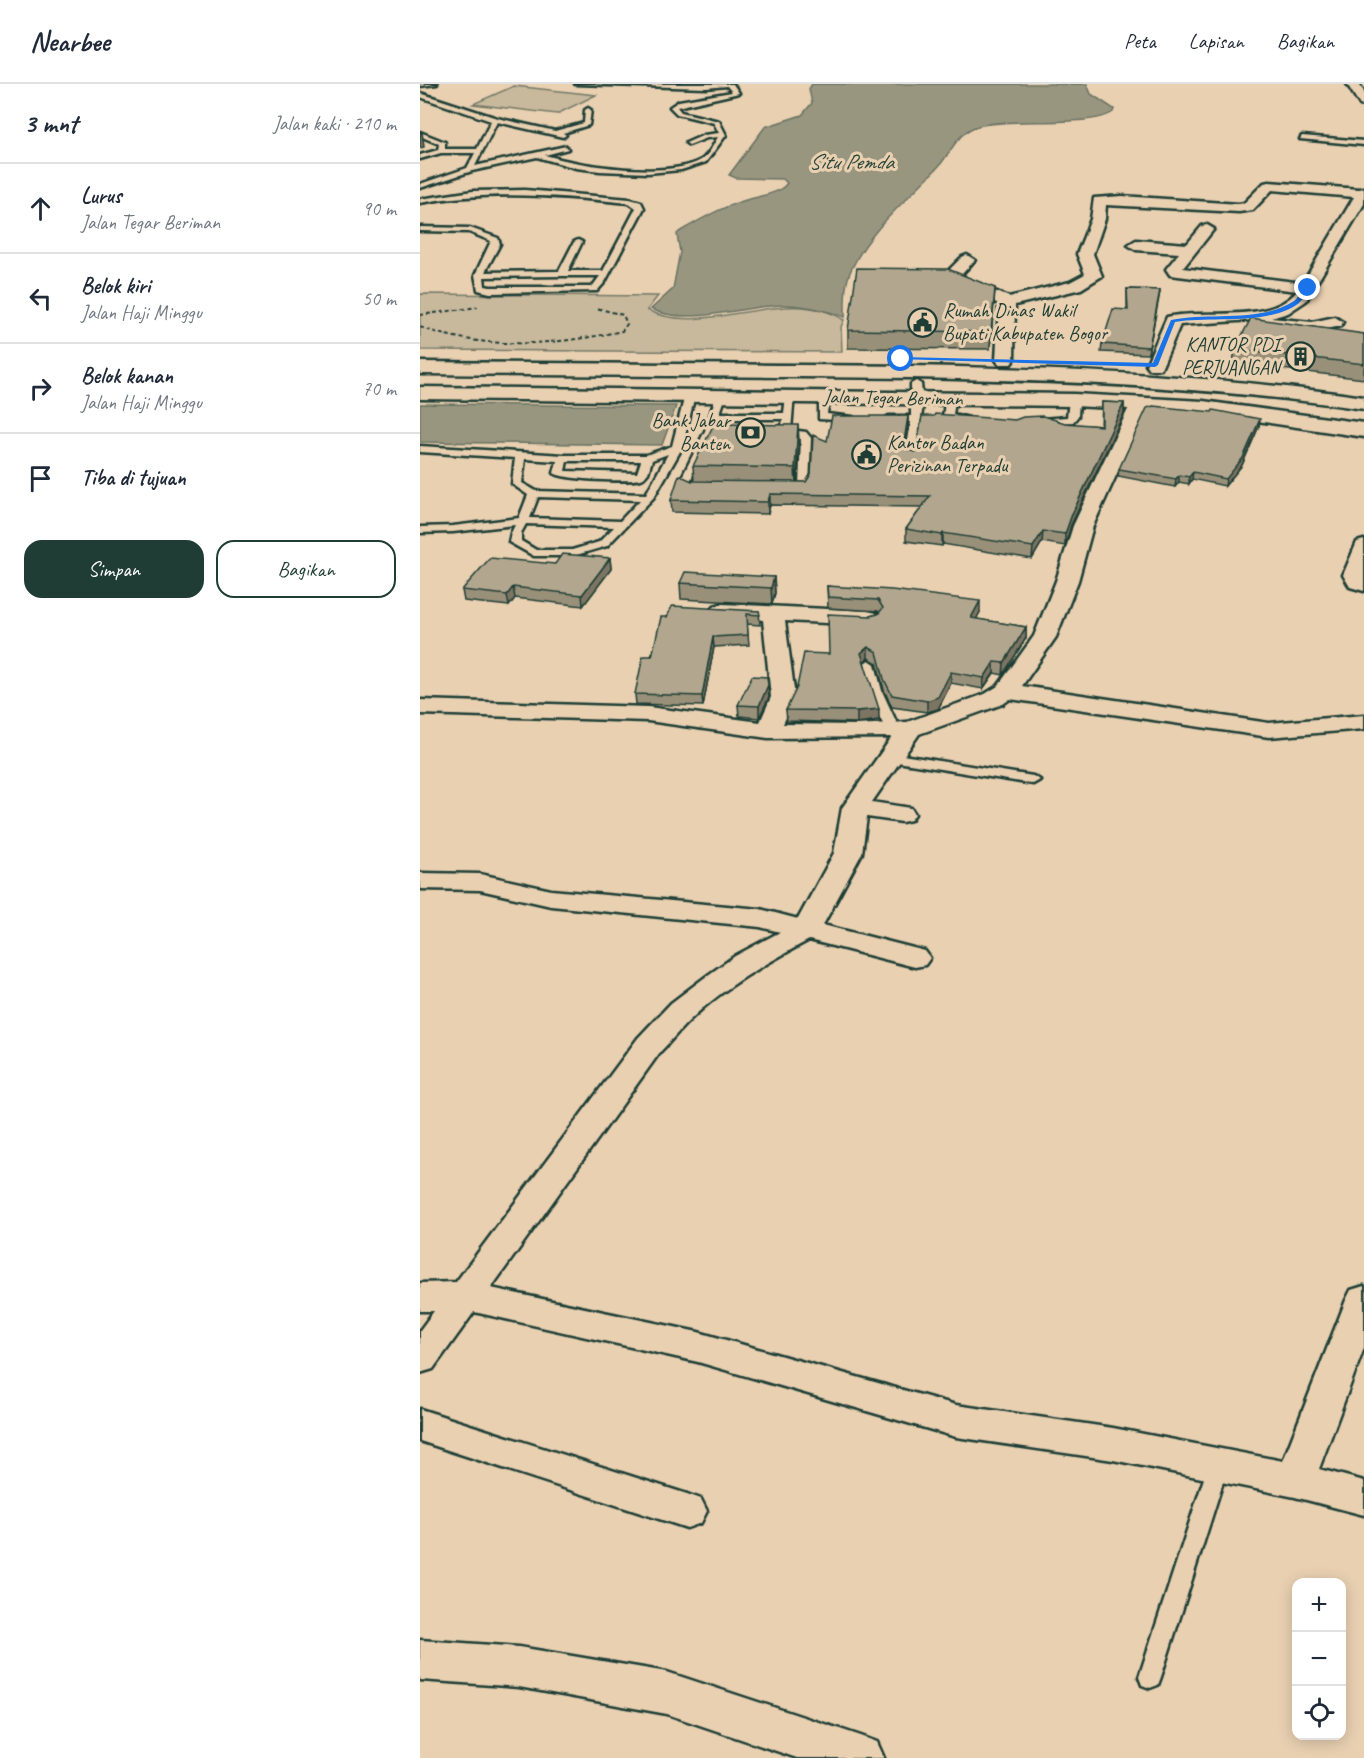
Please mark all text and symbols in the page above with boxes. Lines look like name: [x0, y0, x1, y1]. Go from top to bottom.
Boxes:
text: Nearbee: [30, 24, 110, 59]
text: Peta: [1124, 28, 1156, 54]
text: Lapisan: [1189, 28, 1244, 54]
text: Bagikan: [1277, 28, 1334, 54]
text: 3 mnt: [24, 107, 77, 140]
text: Jalan kaki · 210 m: [273, 111, 396, 136]
water label: Situ Pemda: [809, 148, 896, 176]
text: Lurus: [81, 182, 121, 210]
icon: ahead: [24, 192, 57, 225]
text: 90 m: [362, 196, 396, 221]
text: Jalan Tegar Beriman: [81, 210, 220, 235]
text: Belok kiri: [81, 272, 150, 300]
route end: [1294, 274, 1320, 300]
icon: left: [24, 282, 57, 315]
text: 50 m: [362, 286, 396, 311]
place label: Rumah Dinas Wakil Bupati Kabupaten Bogor: [943, 298, 1109, 346]
text: Jalan Haji Minggu: [81, 300, 202, 325]
public building icon: Rumah Dinas Wakil Bupati Kabupaten Bogor: [906, 306, 938, 338]
place label: KANTOR PDI PERJUANGAN: [1182, 332, 1284, 380]
building icon: KANTOR PDI PERJUANGAN: [1285, 340, 1317, 372]
route start: [887, 345, 913, 371]
text: Belok kanan: [81, 362, 173, 390]
icon: right: [24, 372, 57, 405]
text: 70 m: [362, 376, 396, 401]
street label: Jalan Tegar Beriman: [822, 384, 964, 411]
text: Jalan Haji Minggu: [81, 390, 202, 415]
place label: Bank Jabar Banten: [651, 408, 732, 456]
bank icon: Bank Jabar Banten: [735, 416, 767, 448]
place label: Kantor Badan Perizinan Terpadu: [887, 430, 1009, 478]
public building icon: Kantor Badan Perizinan Terpadu: [850, 438, 882, 470]
icon: arrive: [24, 462, 57, 495]
text: Tiba di tujuan: [81, 464, 186, 492]
button: Simpan: [24, 540, 204, 598]
button: Bagikan: [216, 540, 396, 598]
map controls: [1292, 1578, 1346, 1740]
button: +: [1292, 1578, 1346, 1632]
button: −: [1292, 1632, 1346, 1686]
button: locate: [1292, 1686, 1346, 1740]

